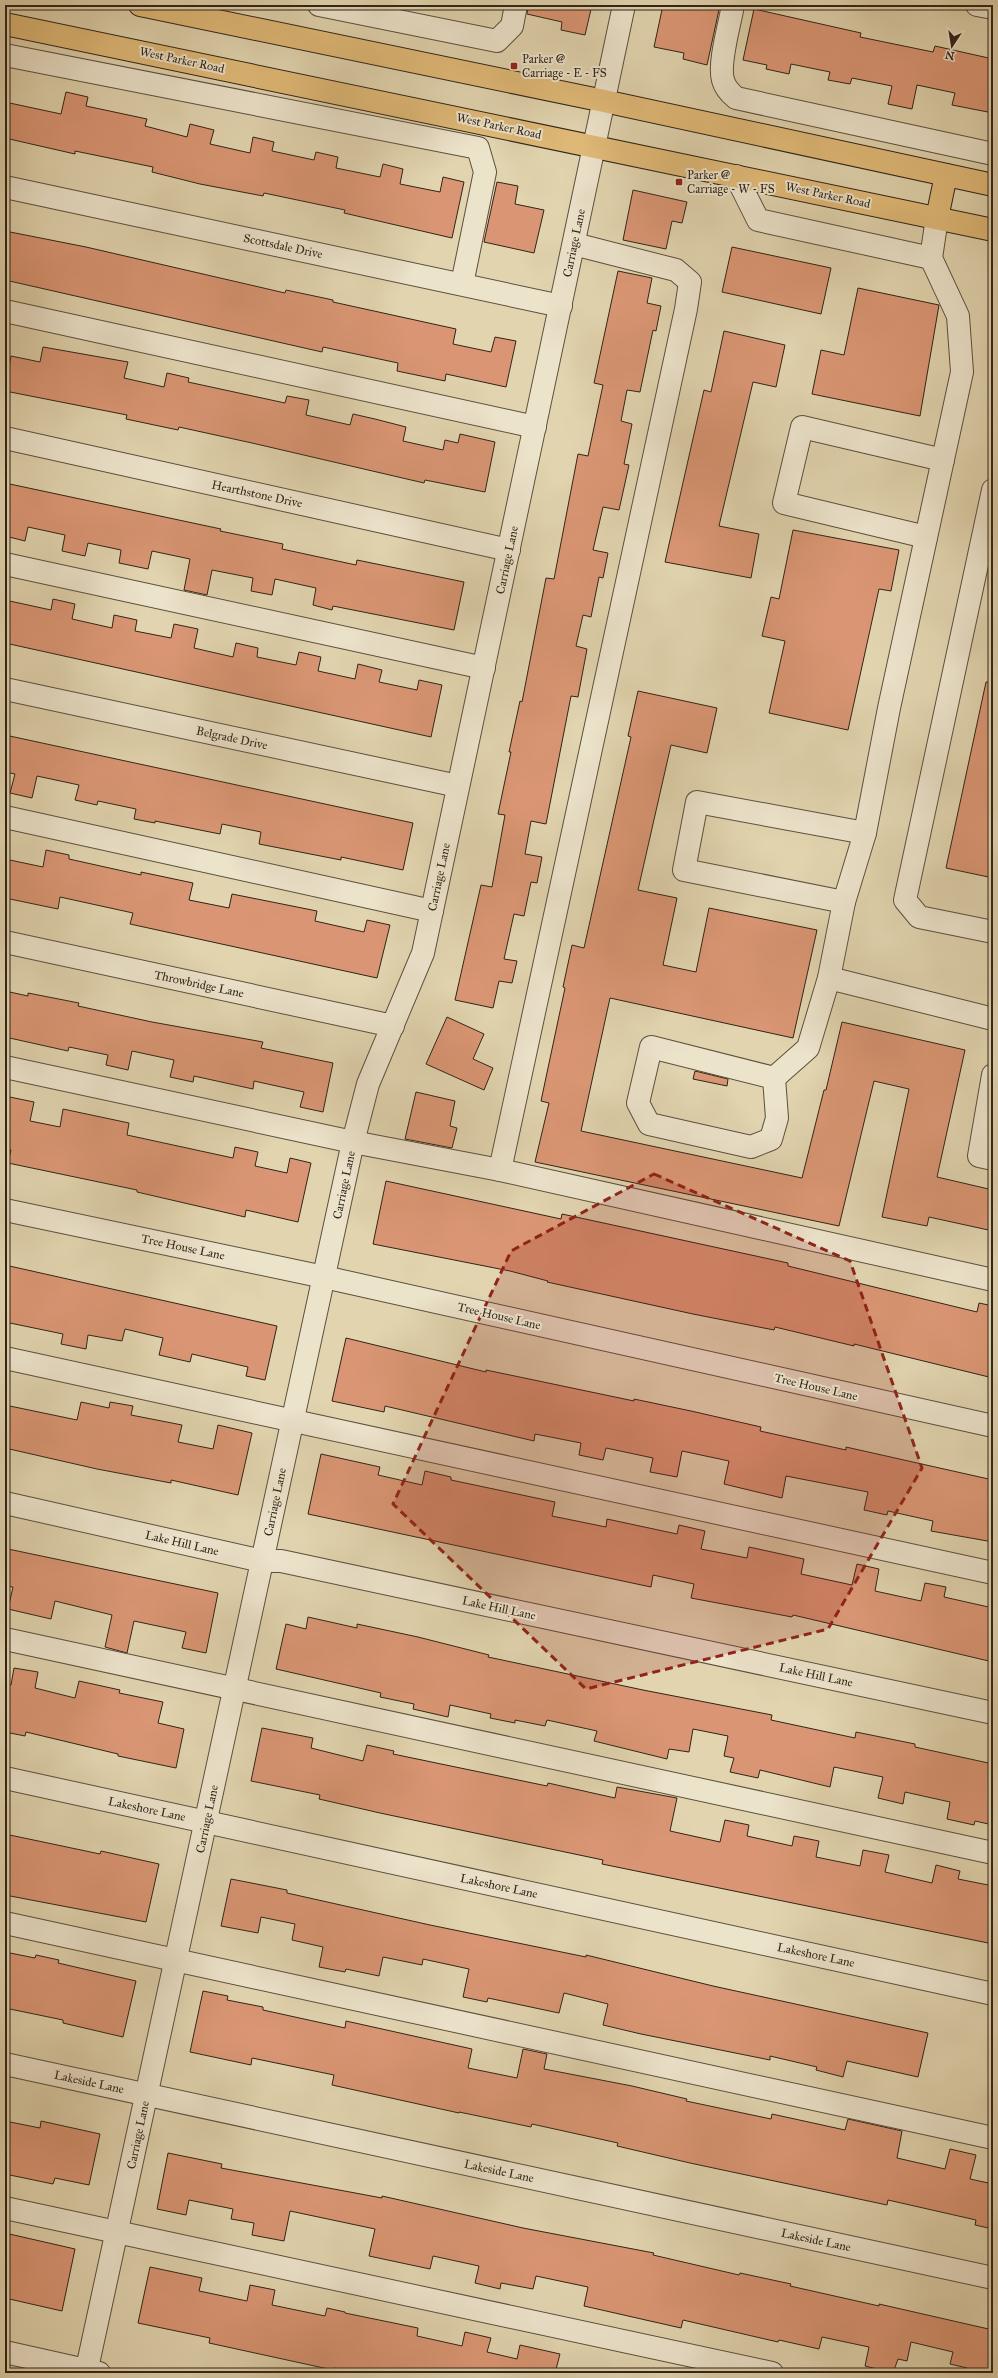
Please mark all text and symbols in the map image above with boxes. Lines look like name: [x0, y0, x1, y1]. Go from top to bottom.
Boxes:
north arrow: [932, 26, 972, 66]
street label: West Parker Road: [138, 44, 226, 76]
text: N: [943, 48, 956, 63]
place label: Parker @ Carriage - E - FS: [522, 52, 607, 81]
marker: Parker @ Carriage - E - FS: [509, 61, 519, 71]
street label: West Parker Road: [455, 110, 543, 142]
place label: Parker @ Carriage - W - FS: [687, 168, 775, 197]
marker: Parker @ Carriage - W - FS: [674, 177, 684, 187]
street label: West Parker Road: [784, 179, 872, 211]
street label: Carriage Lane: [560, 208, 589, 279]
street label: Scottsdale Drive: [242, 231, 324, 261]
street label: Hearthstone Drive: [210, 478, 304, 510]
street label: Carriage Lane: [493, 525, 522, 596]
street label: Belgrade Drive: [195, 724, 269, 753]
street label: Carriage Lane: [425, 842, 454, 913]
street label: Throwbridge Lane: [153, 968, 245, 1001]
street label: Carriage Lane: [330, 1150, 359, 1221]
street label: Tree House Lane: [140, 1231, 226, 1263]
street label: Tree House Lane: [456, 1300, 542, 1332]
street label: Tree House Lane: [773, 1371, 859, 1403]
street label: Carriage Lane: [261, 1467, 290, 1538]
street label: Lake Hill Lane: [144, 1528, 220, 1558]
street label: Lake Hill Lane: [461, 1593, 537, 1623]
street label: Lake Hill Lane: [778, 1660, 854, 1690]
street label: Carriage Lane: [193, 1784, 222, 1855]
street label: Lakeshore Lane: [107, 1794, 187, 1824]
street label: Lakeshore Lane: [459, 1871, 539, 1901]
street label: Lakeshore Lane: [776, 1940, 856, 1970]
street label: Lakeside Lane: [53, 2068, 125, 2096]
street label: Carriage Lane: [124, 2100, 153, 2171]
street label: Lakeside Lane: [463, 2157, 535, 2185]
street label: Lakeside Lane: [780, 2226, 852, 2254]

